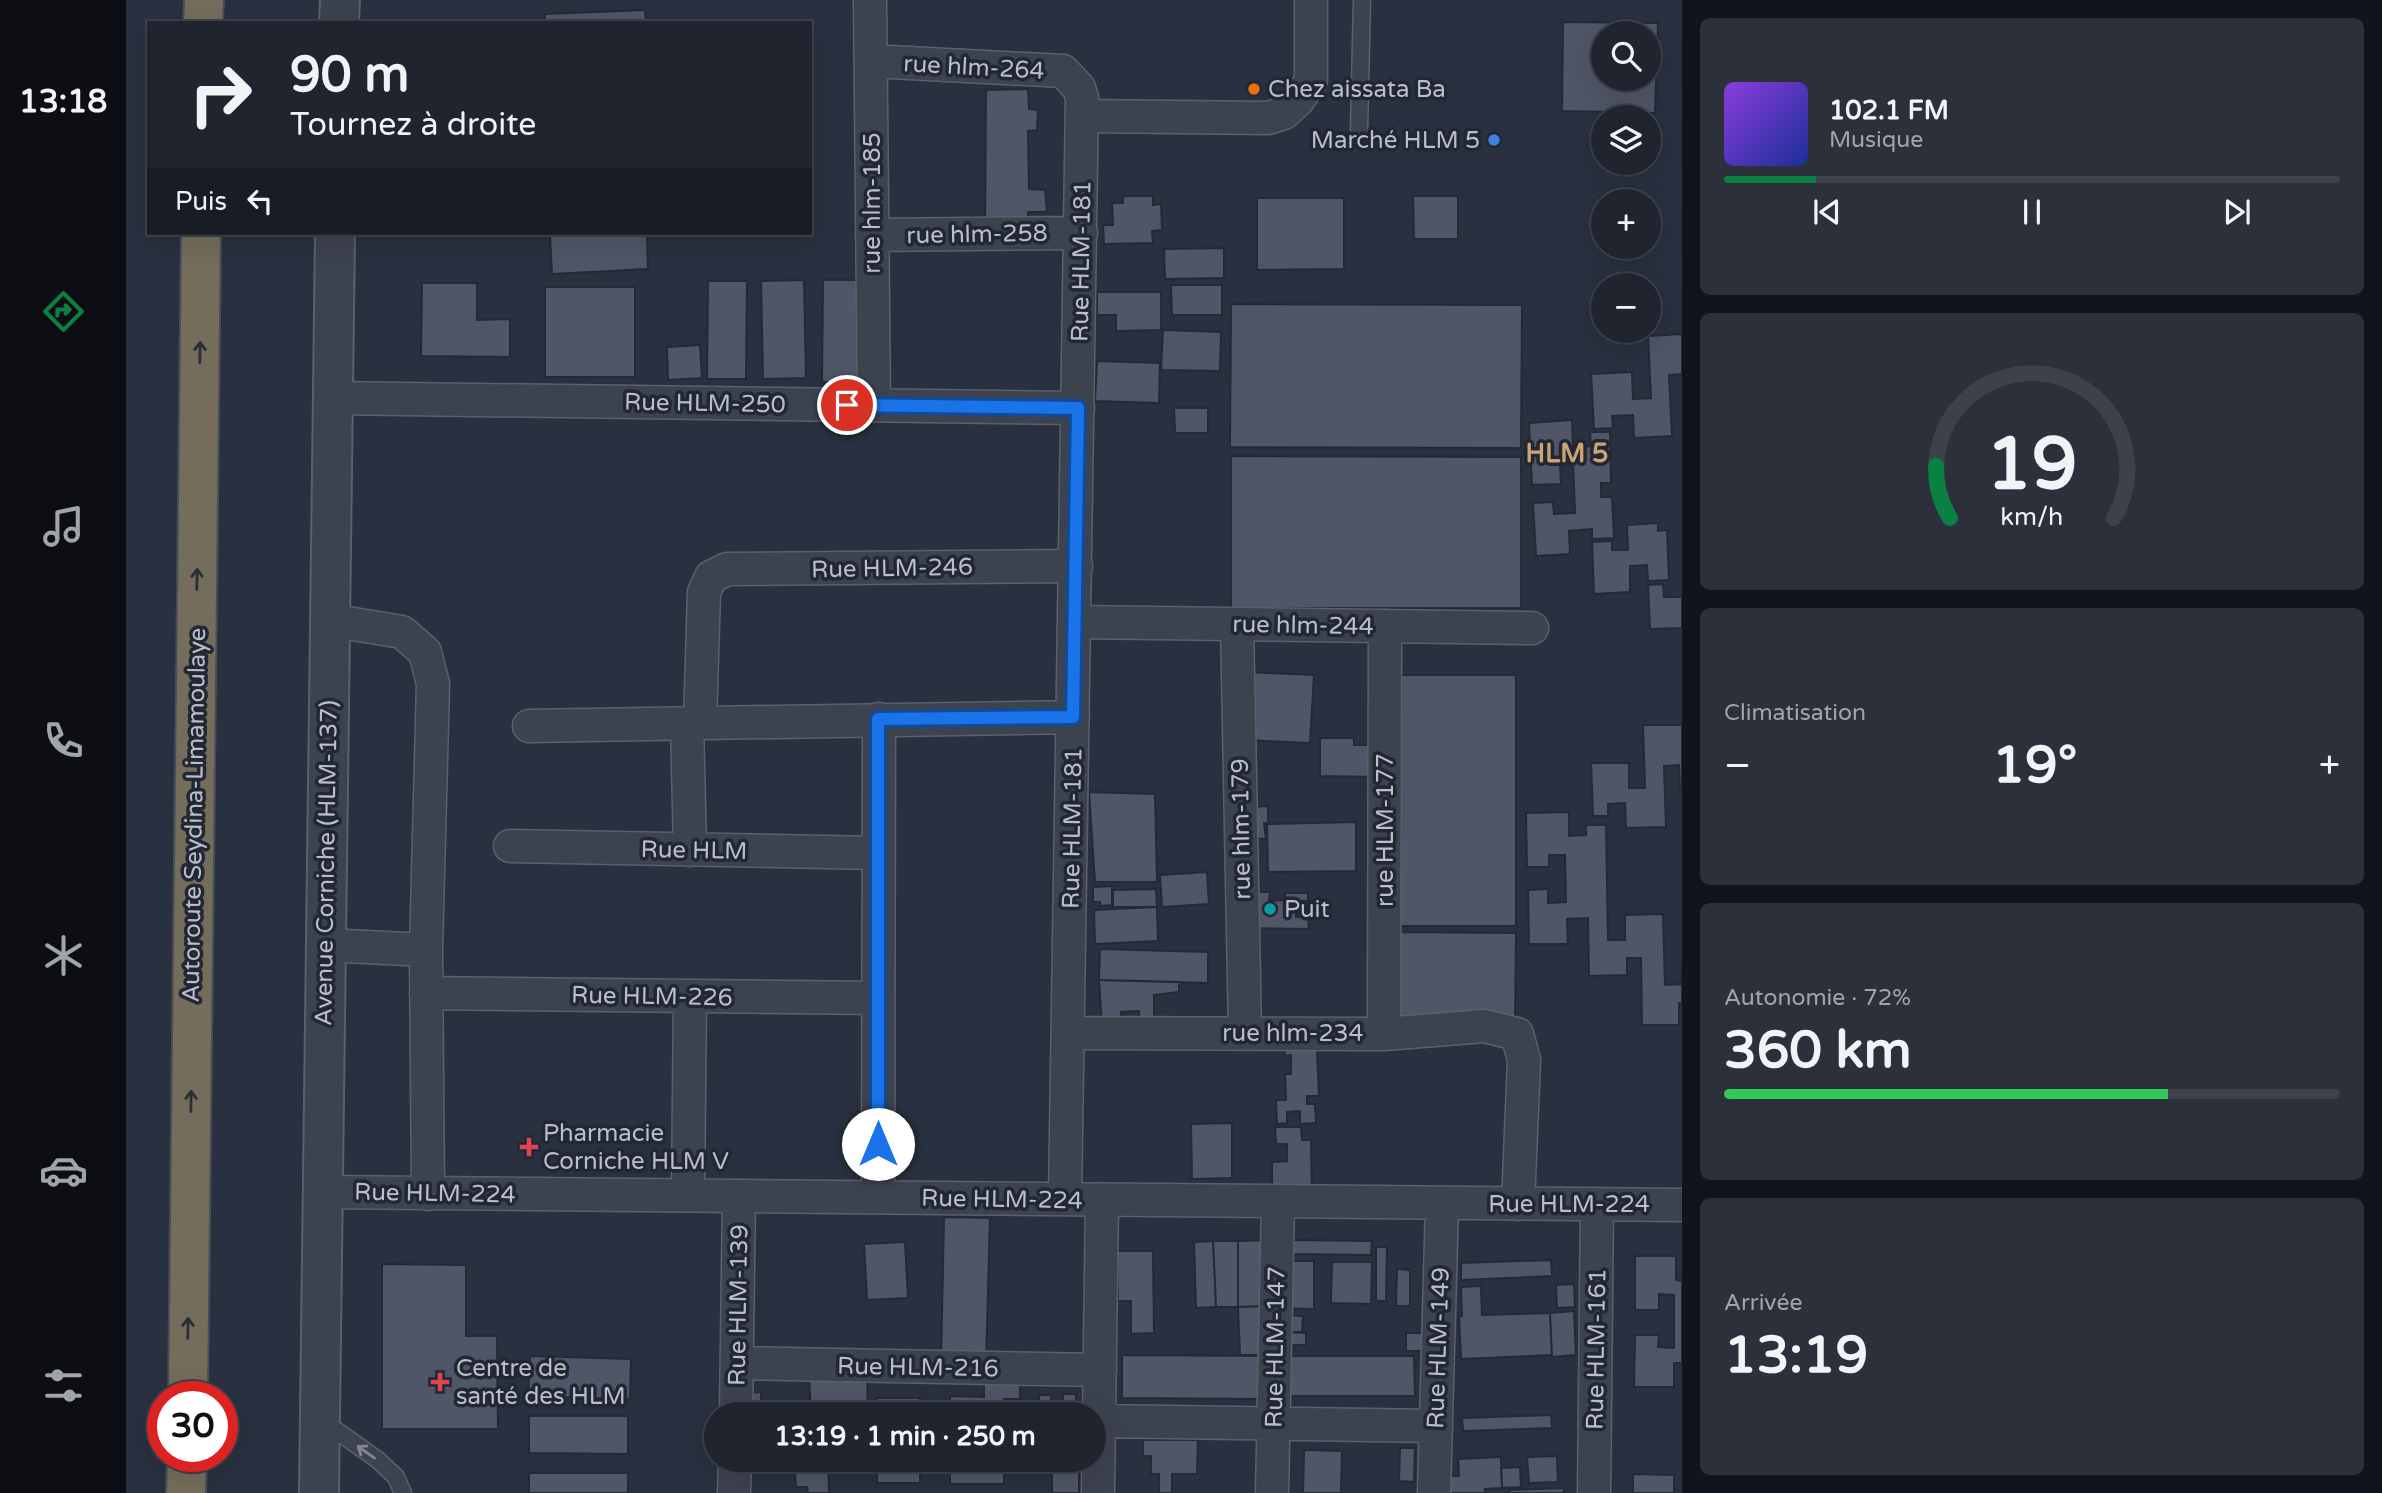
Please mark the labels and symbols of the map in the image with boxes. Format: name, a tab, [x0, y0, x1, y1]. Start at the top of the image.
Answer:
street label: rue hlm-264	[903, 49, 1045, 86]
place label: Chez aissata Ba	[1268, 75, 1446, 104]
marker: Chez aissata Ba	[1246, 81, 1262, 97]
place label: Marché HLM 5	[1311, 126, 1480, 155]
street label: rue hlm-185	[858, 132, 887, 274]
marker: Marché HLM 5	[1486, 132, 1502, 148]
street label: Rue HLM-181	[1066, 180, 1097, 342]
street label: rue hlm-258	[906, 219, 1048, 250]
one-way arrow	[193, 341, 207, 364]
pin	[817, 375, 877, 435]
street label: Rue HLM-250	[624, 388, 786, 419]
district label: HLM 5	[1526, 438, 1608, 469]
street label: Rue HLM-246	[811, 553, 973, 584]
one-way arrow	[190, 568, 204, 591]
street label: rue hlm-244	[1232, 610, 1374, 641]
street label: Autoroute Seydina-Limamoulaye	[177, 627, 212, 1003]
street label: Avenue Corniche (HLM-137)	[309, 700, 344, 1026]
street label: Rue HLM-181	[1057, 747, 1088, 909]
street label: rue HLM-177	[1371, 753, 1400, 907]
street label: rue hlm-179	[1226, 758, 1257, 900]
street label: Rue HLM	[640, 835, 748, 866]
place label: Puit	[1284, 895, 1330, 924]
marker: Puit	[1262, 901, 1278, 917]
street label: Rue HLM-226	[571, 981, 733, 1012]
street label: rue hlm-234	[1222, 1019, 1364, 1048]
one-way arrow	[184, 1090, 198, 1113]
position arrow	[841, 1107, 915, 1181]
place label: Pharmacie Corniche HLM V	[543, 1119, 729, 1176]
marker: Pharmacie Corniche HLM V	[521, 1139, 537, 1155]
street label: Rue HLM-224	[354, 1178, 516, 1209]
street label: Rue HLM-224	[921, 1184, 1083, 1215]
street label: Rue HLM-224	[1488, 1190, 1650, 1219]
street label: Rue HLM-139	[723, 1224, 754, 1386]
street label: Rue HLM-147	[1260, 1266, 1291, 1428]
street label: Rue HLM-149	[1421, 1267, 1456, 1429]
street label: Rue HLM-161	[1581, 1268, 1612, 1430]
one-way arrow	[182, 1317, 195, 1340]
street label: Rue HLM-216	[837, 1352, 999, 1383]
place label: Centre de santé des HLM	[456, 1354, 626, 1411]
marker: Centre de santé des HLM	[430, 1372, 450, 1392]
speed limit sign: 30	[147, 1381, 238, 1472]
one-way arrow	[357, 1445, 376, 1459]

